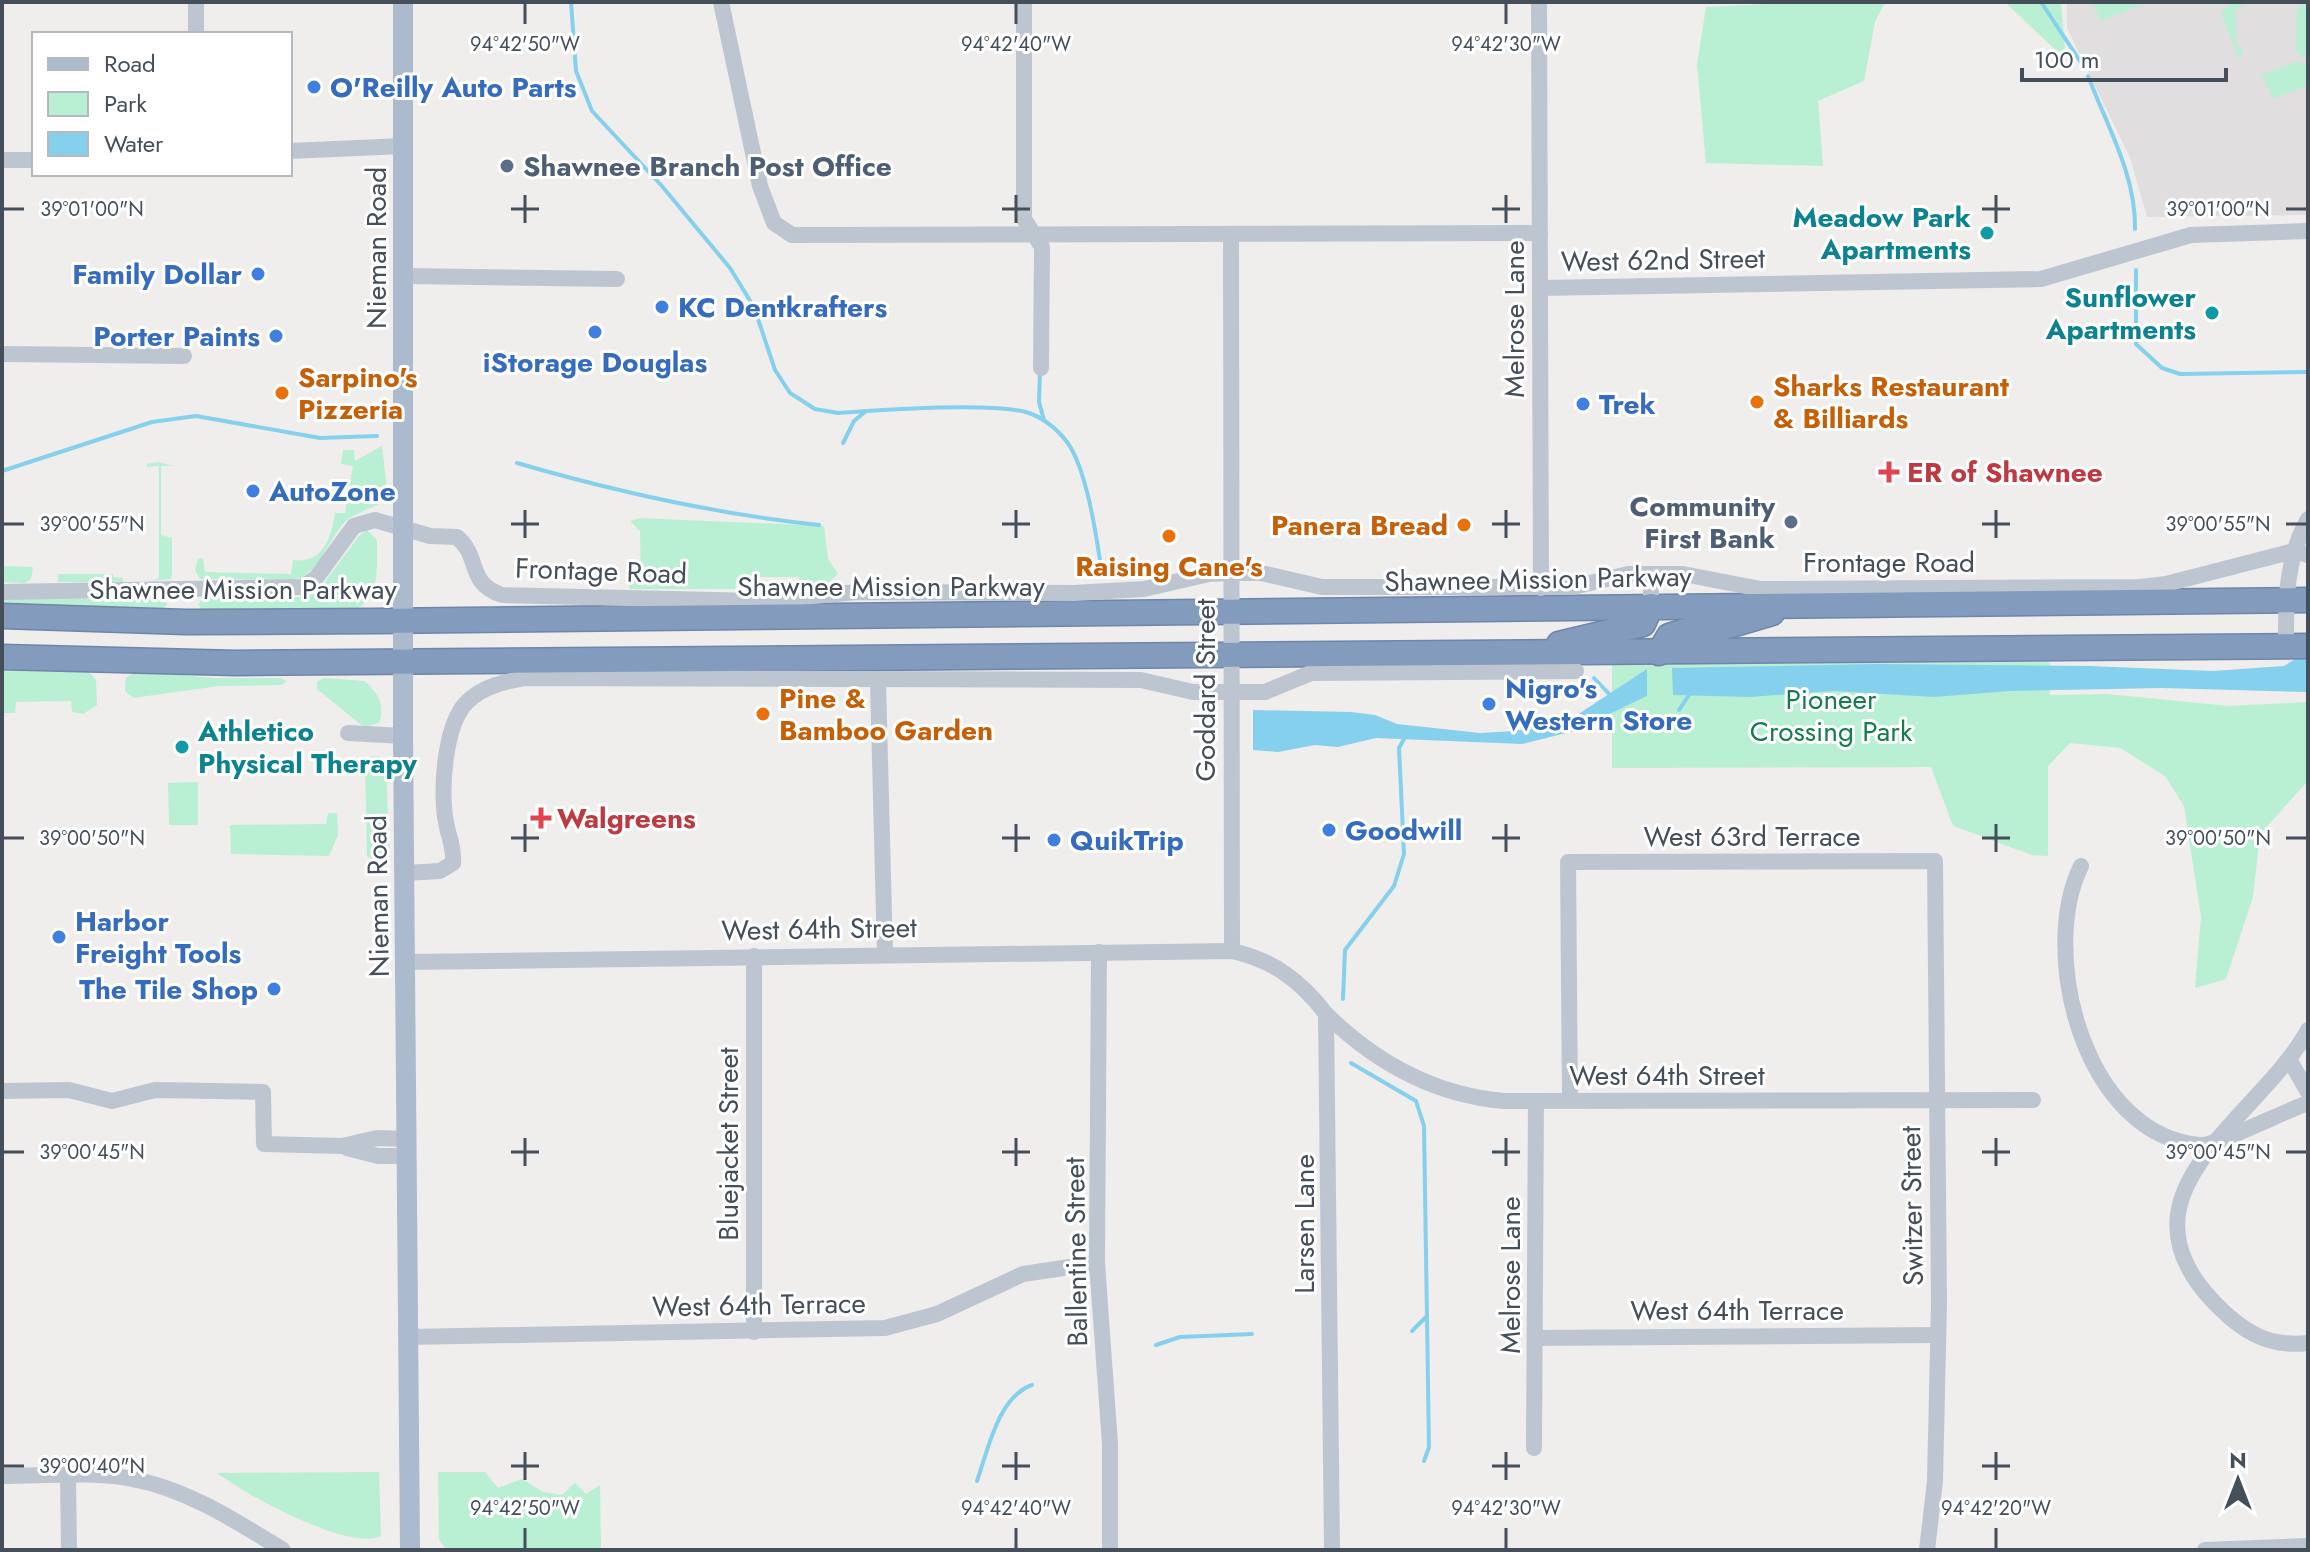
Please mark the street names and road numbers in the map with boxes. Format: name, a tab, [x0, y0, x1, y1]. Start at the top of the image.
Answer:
street label: Nieman Road	[356, 167, 397, 329]
street label: West 62nd Street	[1561, 238, 1766, 282]
street label: Melrose Lane	[1494, 240, 1535, 398]
street label: Frontage Road	[1803, 542, 1975, 583]
street label: Frontage Road	[514, 548, 688, 594]
street label: Shawnee Mission Parkway	[1384, 556, 1693, 602]
street label: Shawnee Mission Parkway	[737, 566, 1045, 607]
street label: Shawnee Mission Parkway	[89, 569, 397, 610]
street label: Goddard Street	[1185, 598, 1226, 782]
street label: Nieman Road	[356, 815, 400, 977]
street label: West 63rd Terrace	[1644, 816, 1860, 857]
street label: West 64th Street	[721, 907, 917, 951]
street label: Bluejacket Street	[708, 1047, 749, 1241]
street label: West 64th Street	[1569, 1055, 1765, 1096]
street label: Switzer Street	[1890, 1125, 1934, 1286]
street label: Larsen Lane	[1284, 1154, 1325, 1294]
street label: Ballentine Street	[1054, 1157, 1098, 1347]
street label: Melrose Lane	[1490, 1196, 1531, 1354]
street label: West 64th Terrace	[652, 1283, 866, 1327]
street label: West 64th Terrace	[1630, 1290, 1844, 1331]

